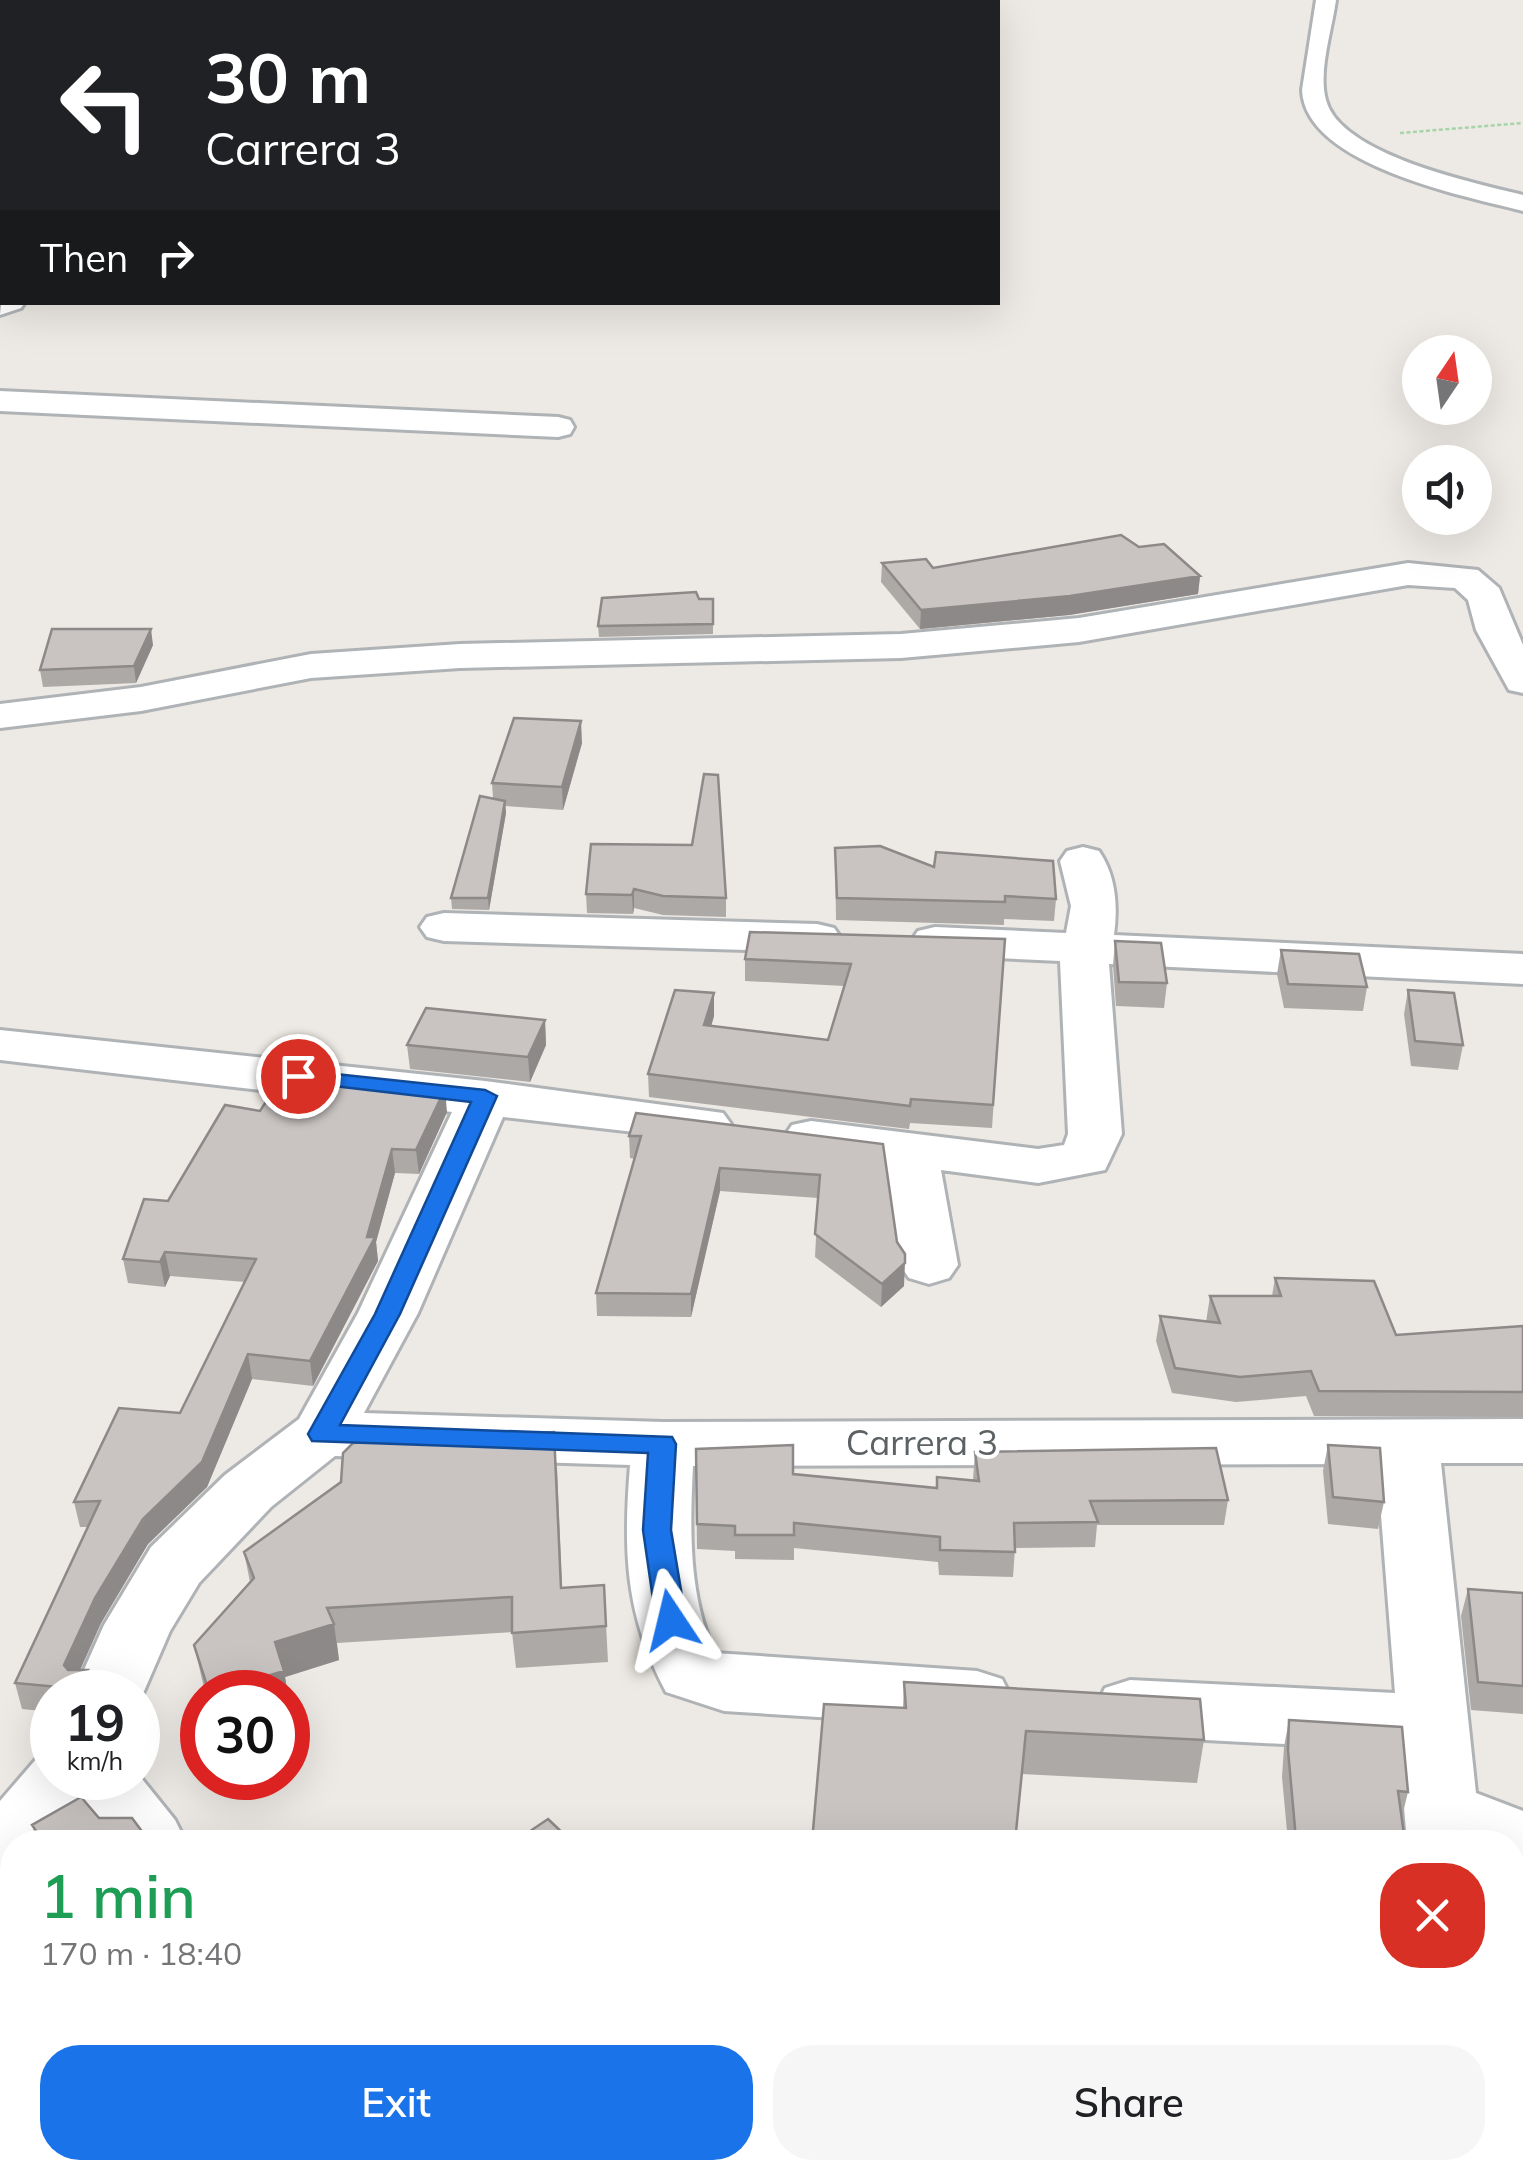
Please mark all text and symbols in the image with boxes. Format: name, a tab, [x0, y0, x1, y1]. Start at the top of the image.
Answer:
text: 30 m	[205, 33, 371, 121]
icon: left	[40, 40, 170, 170]
text: Carrera 3	[205, 120, 401, 176]
icon: right	[148, 230, 203, 285]
text: Then	[40, 234, 128, 282]
north arrow	[1402, 335, 1492, 425]
map controls	[1402, 335, 1492, 535]
button: sound	[1402, 445, 1492, 535]
pin	[256, 1034, 341, 1119]
icon: arrive	[271, 1049, 326, 1104]
street label: Carrera 3	[846, 1420, 998, 1464]
position arrow	[619, 1568, 723, 1672]
speed limit sign: 30	[180, 1670, 310, 1800]
text: 19	[65, 1691, 125, 1754]
text: km/h	[67, 1745, 123, 1776]
text: 1 min	[40, 1858, 196, 1933]
button: close	[1380, 1863, 1485, 1968]
text: 170 m · 18:40	[40, 1933, 242, 1973]
button: Exit	[40, 2045, 753, 2160]
button: Share	[773, 2045, 1485, 2160]

